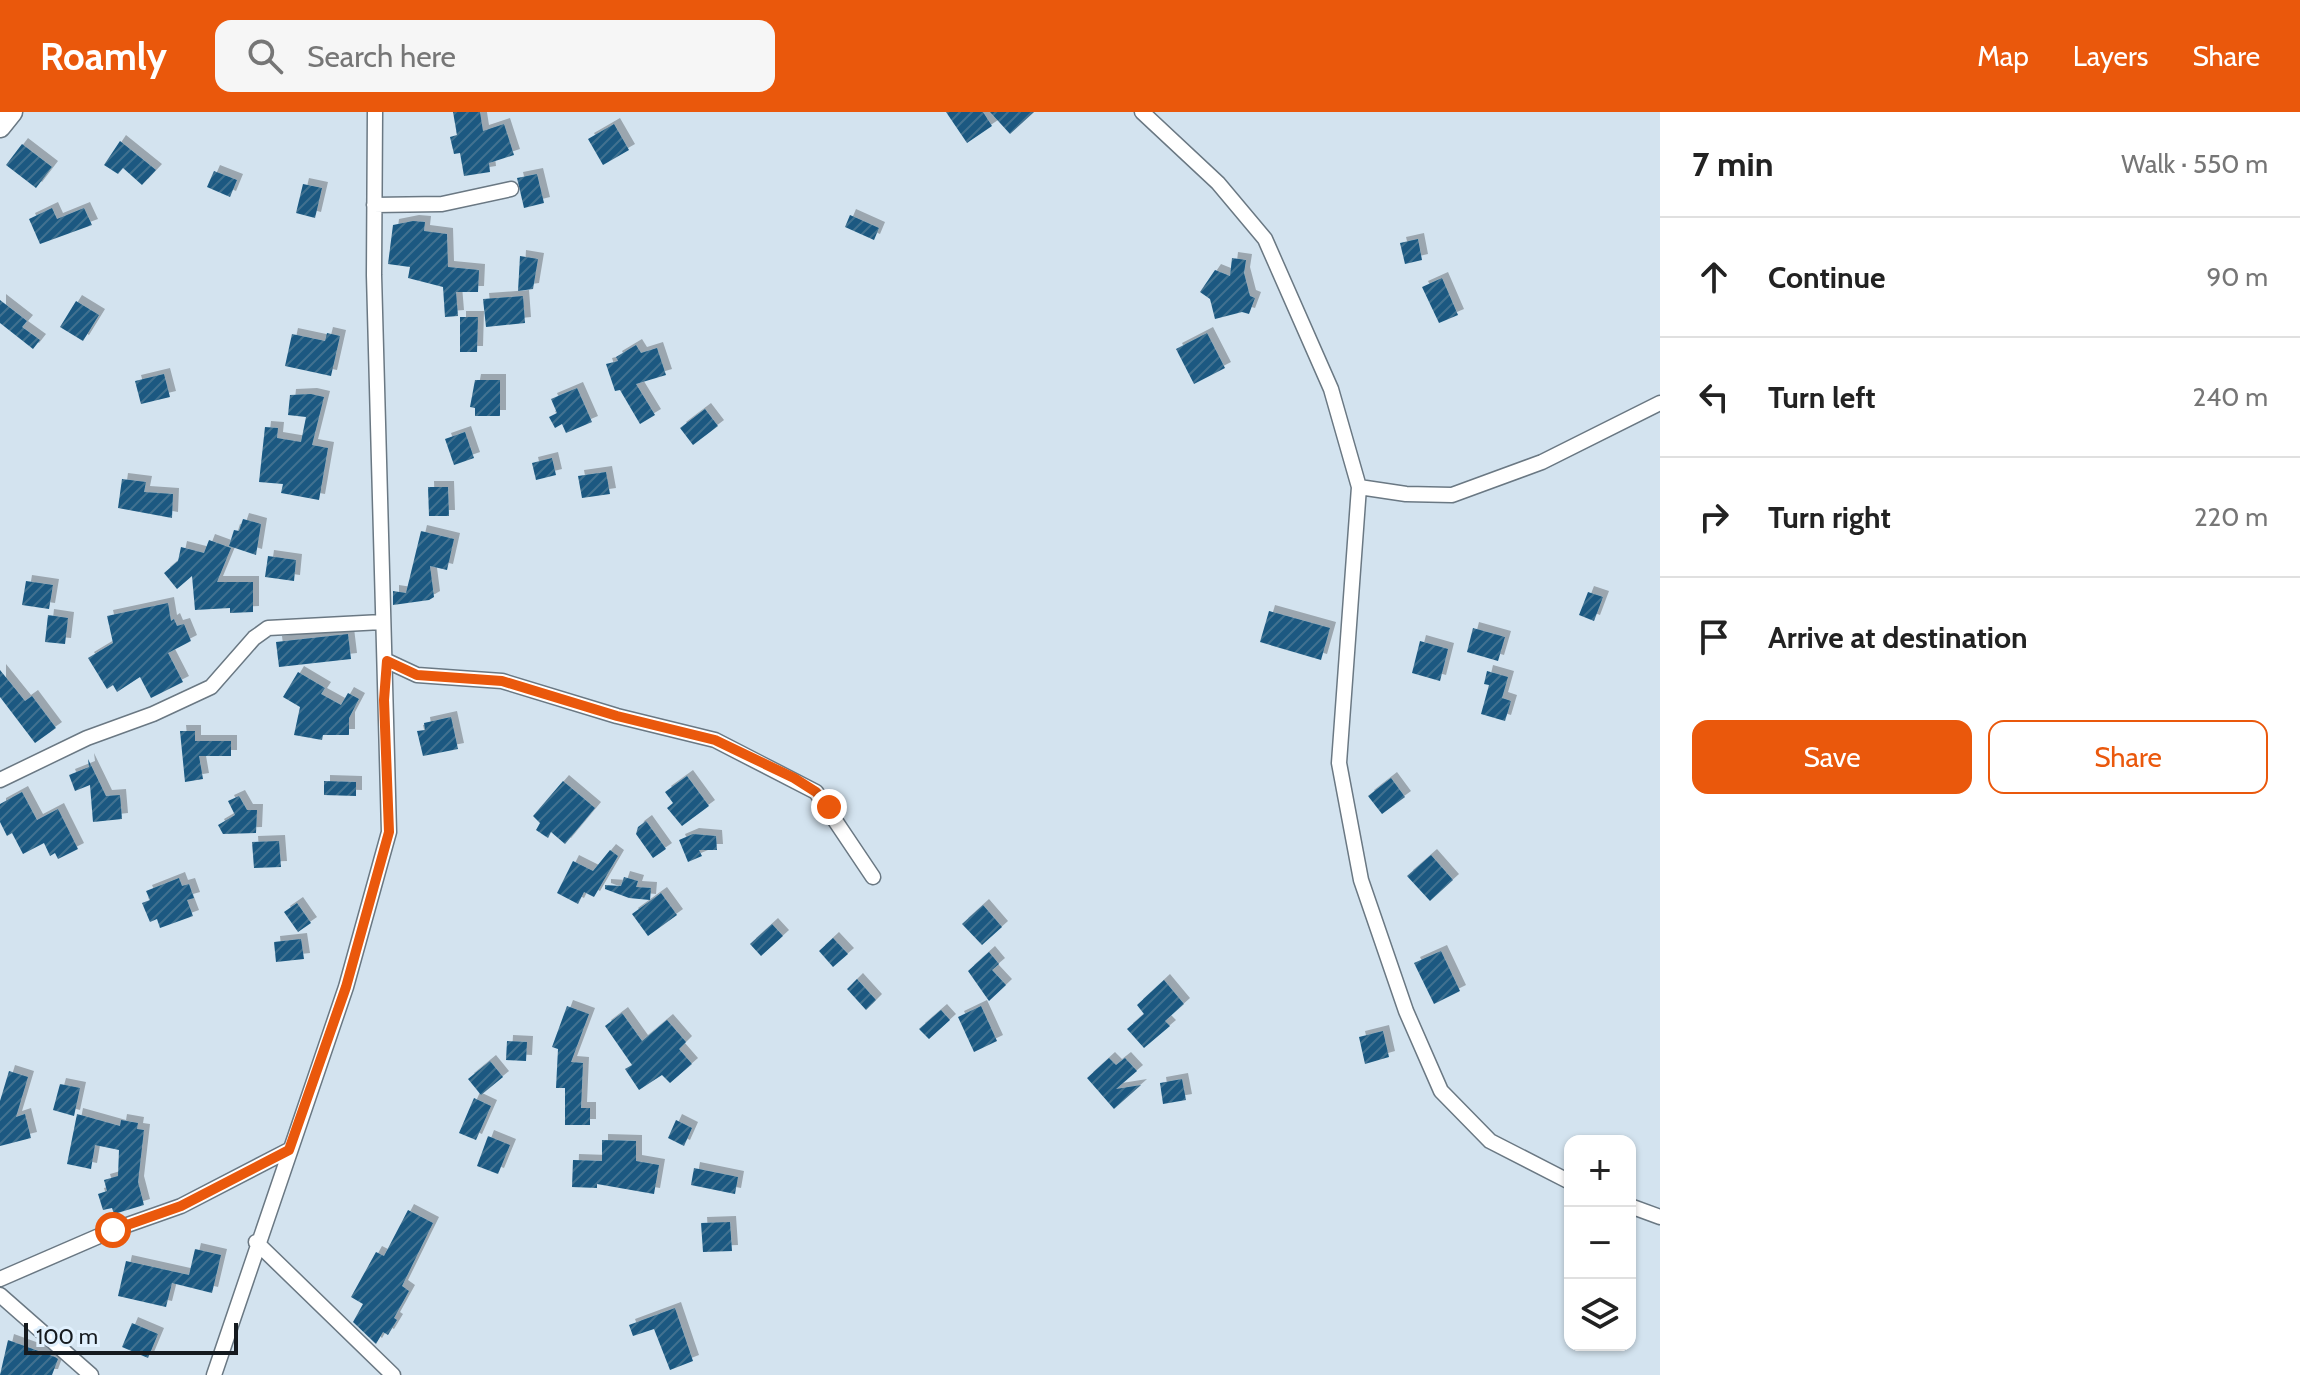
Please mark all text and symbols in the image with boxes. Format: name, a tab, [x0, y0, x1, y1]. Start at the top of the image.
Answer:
search box	[215, 20, 775, 92]
text: Roamly	[40, 33, 167, 80]
icon: search	[243, 34, 287, 78]
text: Search here	[307, 38, 456, 75]
text: Map	[1977, 39, 2029, 73]
text: Layers	[2073, 39, 2148, 73]
text: Share	[2192, 39, 2260, 73]
text: 7 min	[1692, 143, 1773, 185]
text: Walk · 550 m	[2121, 148, 2268, 180]
icon: ahead	[1692, 255, 1736, 299]
text: Continue	[1768, 259, 1885, 296]
text: 90 m	[2206, 261, 2268, 293]
icon: left	[1692, 375, 1736, 419]
text: Turn left	[1768, 379, 1876, 416]
text: 240 m	[2193, 381, 2268, 413]
icon: right	[1692, 495, 1736, 539]
text: Turn right	[1768, 499, 1891, 536]
text: 220 m	[2194, 501, 2268, 533]
icon: arrive	[1692, 615, 1736, 659]
text: Arrive at destination	[1768, 619, 2028, 656]
button: Save	[1692, 720, 1972, 794]
button: Share	[1988, 720, 2268, 794]
route end	[811, 789, 847, 825]
map controls	[1564, 1135, 1636, 1351]
button: +	[1564, 1135, 1636, 1207]
button: −	[1564, 1207, 1636, 1279]
route start	[95, 1212, 131, 1248]
button: layers	[1564, 1279, 1636, 1351]
scale bar	[24, 1319, 238, 1355]
text: 100 m	[36, 1323, 98, 1350]

